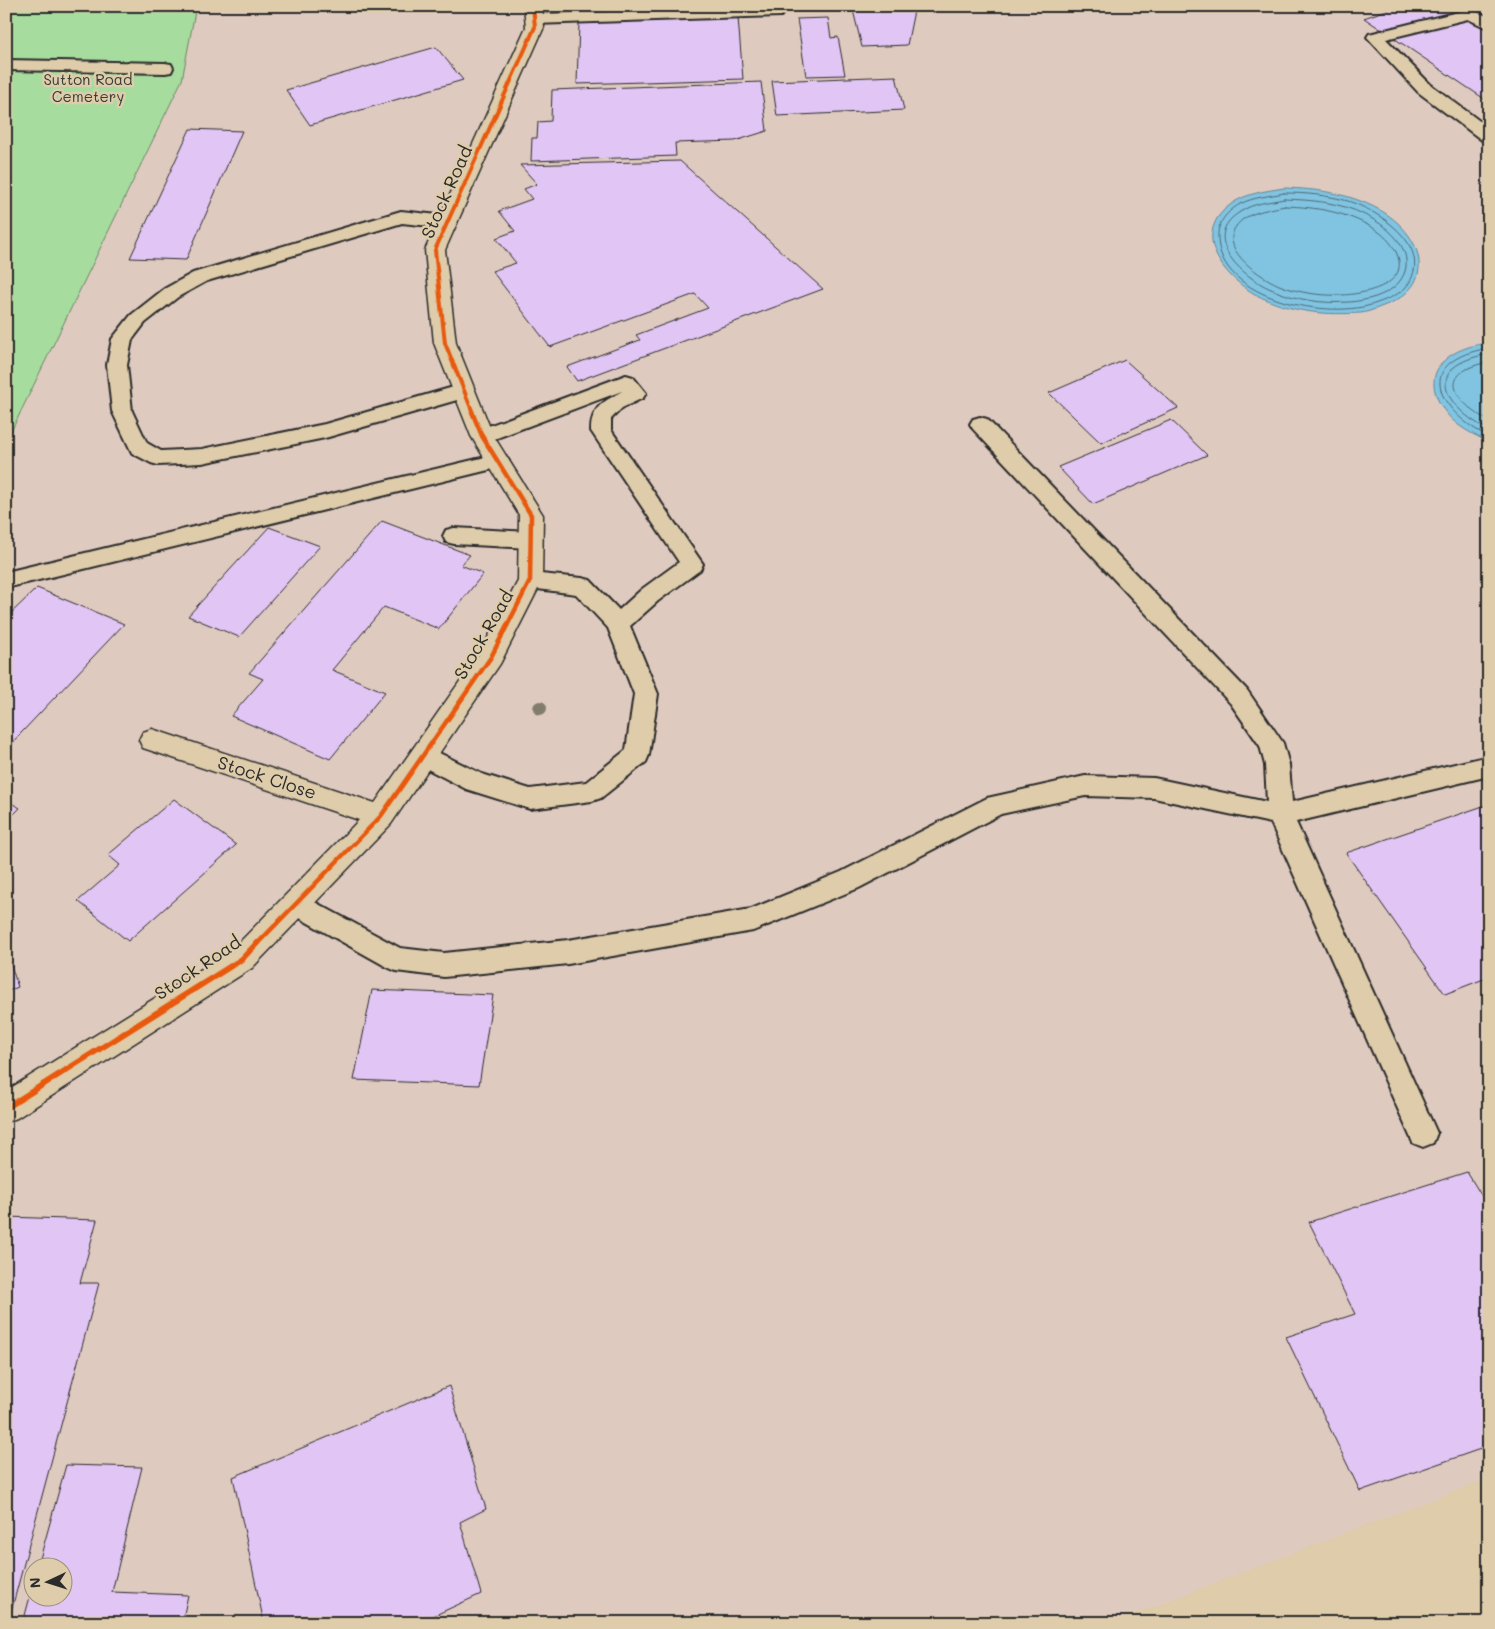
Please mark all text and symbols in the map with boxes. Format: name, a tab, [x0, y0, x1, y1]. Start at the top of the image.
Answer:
park label: Sutton Road Cemetery	[43, 69, 133, 106]
street label: Stock Road	[415, 141, 477, 242]
street label: Stock Road	[448, 585, 518, 684]
street label: Stock Close	[215, 750, 320, 804]
street label: Stock Road	[149, 929, 245, 1005]
north arrow	[22, 1556, 72, 1606]
text: N	[25, 1577, 44, 1589]

